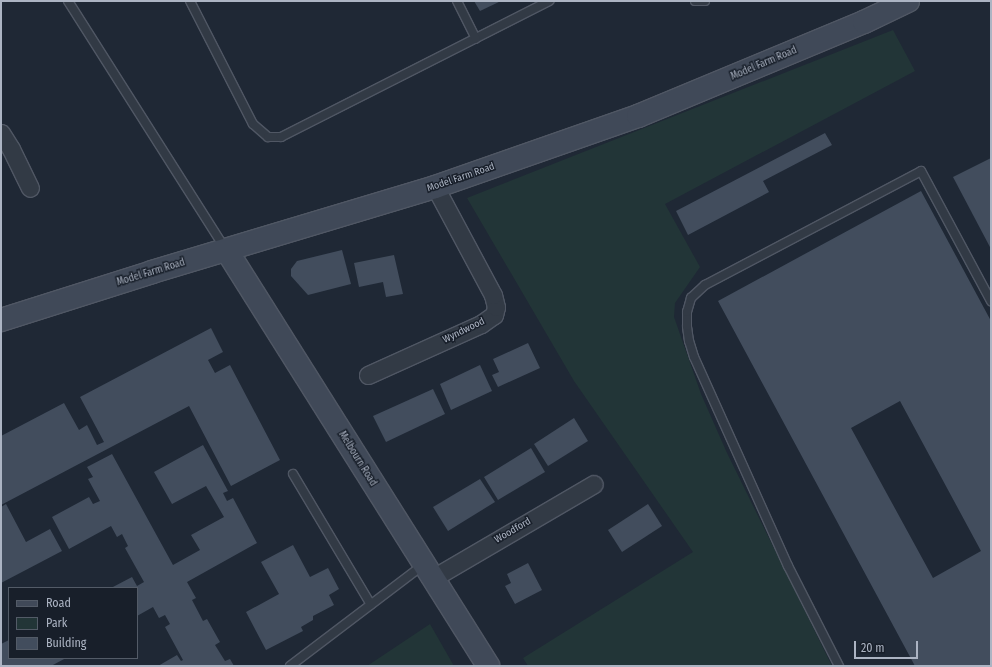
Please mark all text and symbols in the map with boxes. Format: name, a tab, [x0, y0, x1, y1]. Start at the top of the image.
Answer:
street label: Model Farm Road	[729, 45, 799, 83]
street label: Model Farm Road	[426, 161, 496, 195]
street label: Model Farm Road	[115, 257, 187, 289]
street label: Wyndwood	[441, 316, 487, 346]
street label: Melbourn Road	[335, 429, 379, 489]
street label: Woodford	[493, 516, 533, 546]
legend	[8, 587, 138, 659]
text: Road	[46, 596, 71, 610]
text: Park	[46, 616, 67, 630]
scale bar	[856, 633, 920, 659]
text: Building	[46, 636, 86, 650]
text: 20 m	[861, 641, 885, 655]

